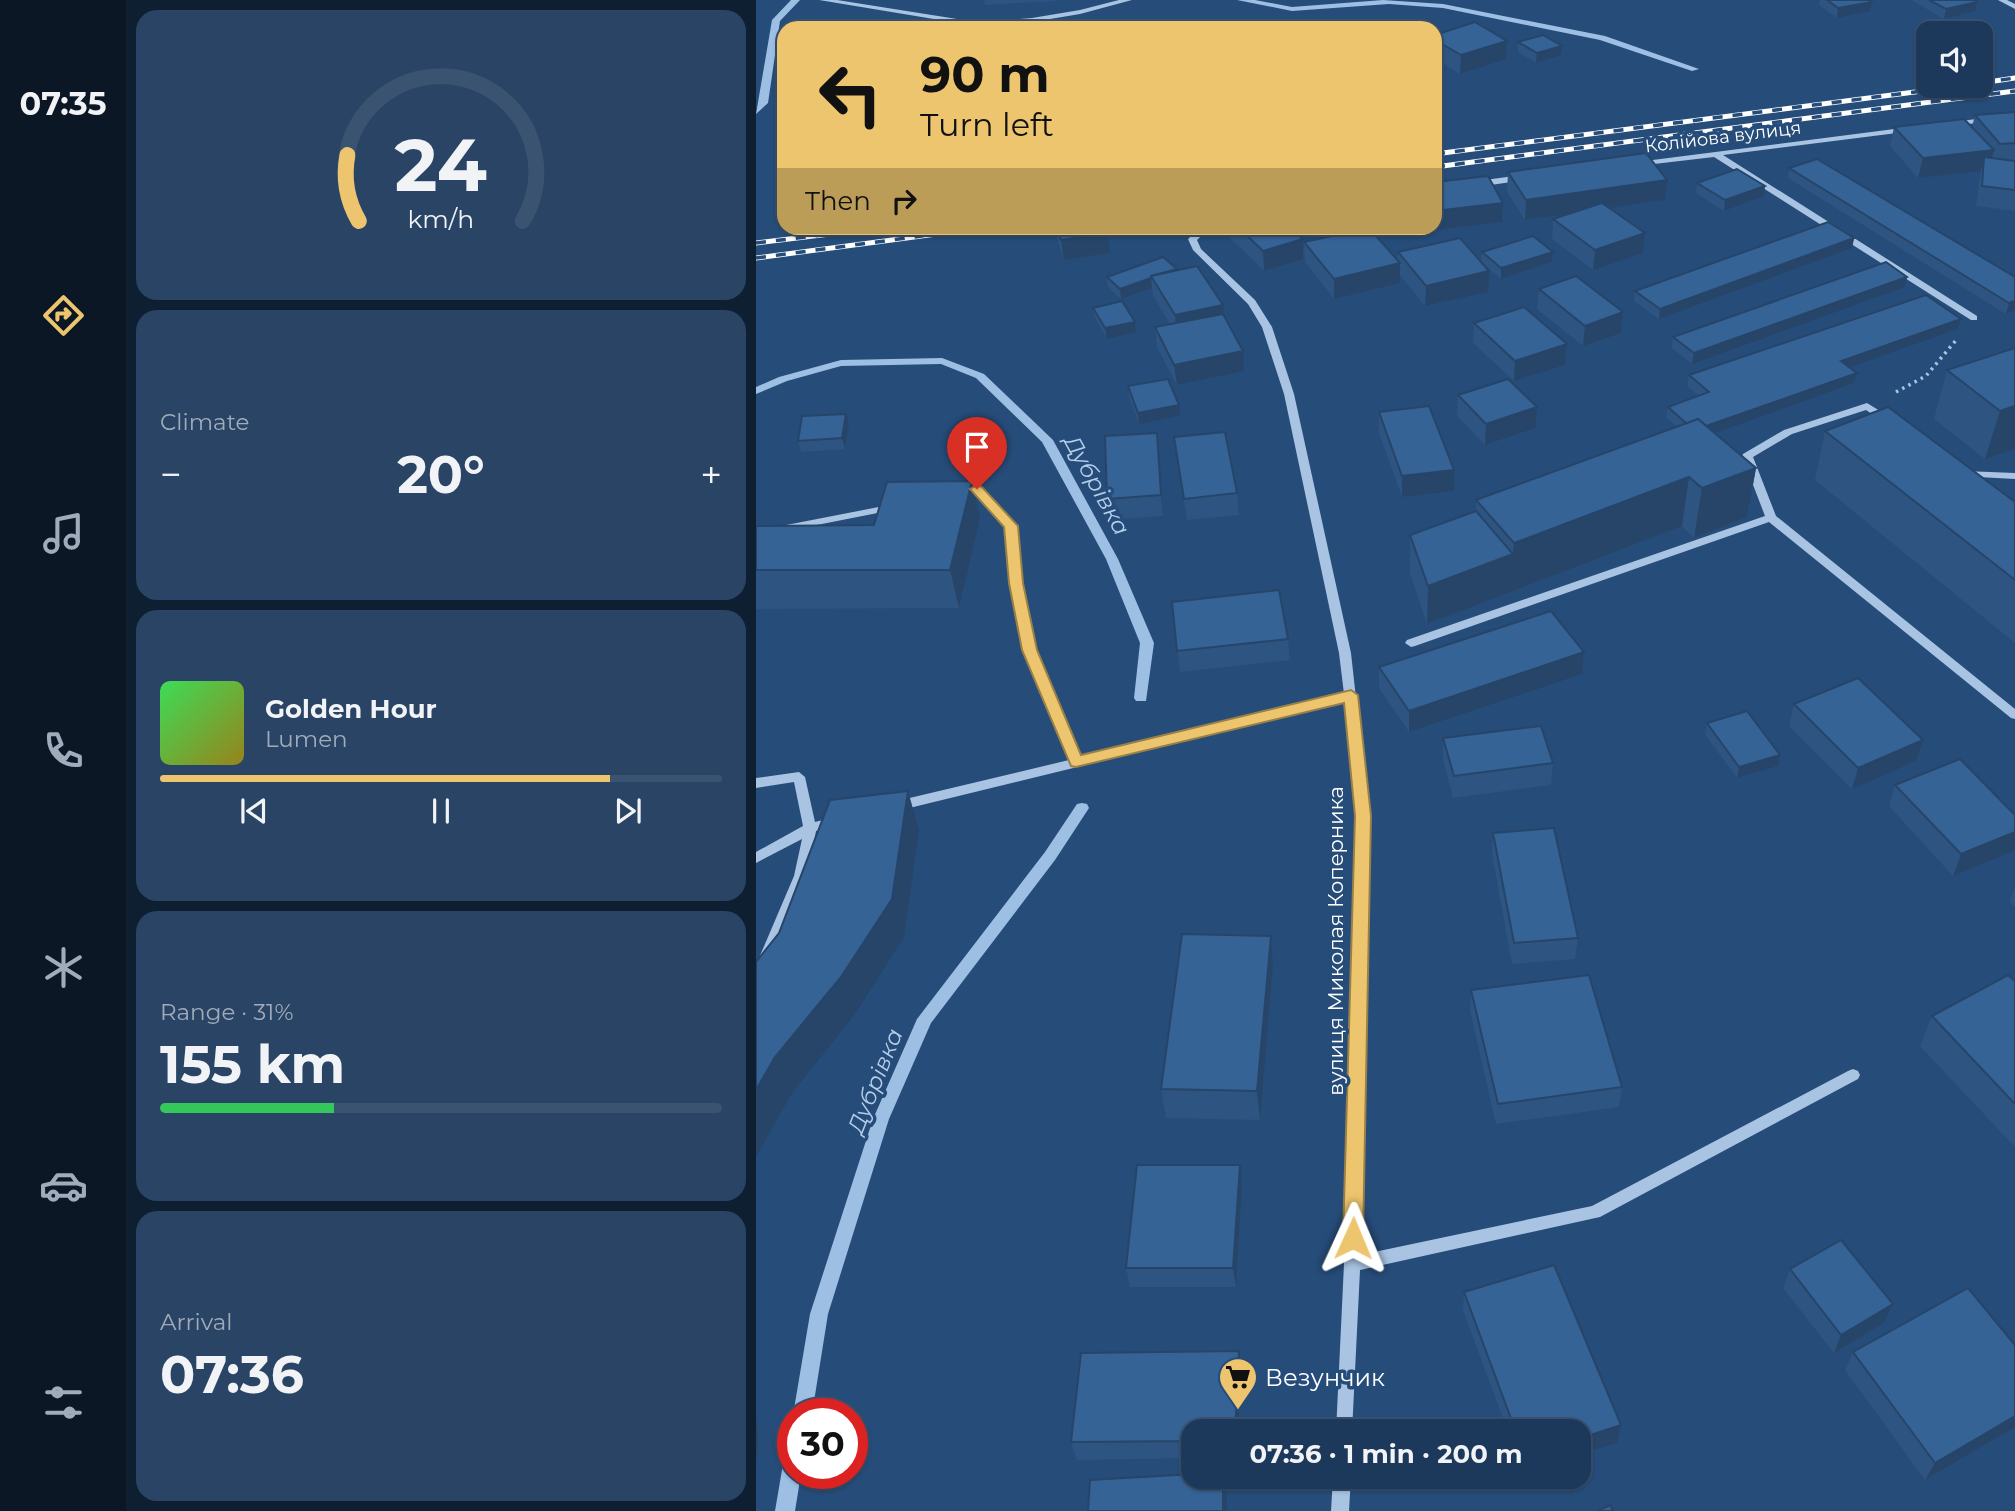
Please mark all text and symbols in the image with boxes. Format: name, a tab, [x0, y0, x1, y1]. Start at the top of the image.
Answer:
map controls	[1916, 21, 1993, 98]
button: sound	[1916, 21, 1993, 98]
text: 90 m	[920, 45, 1050, 104]
icon: left	[805, 49, 896, 140]
text: 07:35	[20, 84, 106, 123]
text: Turn left	[920, 105, 1054, 144]
street label: Колійова вулиця	[1644, 116, 1802, 158]
text: 24	[395, 121, 487, 209]
icon: right	[885, 182, 923, 220]
text: Then	[805, 185, 871, 217]
text: km/h	[408, 204, 474, 234]
icon: directions	[39, 291, 88, 340]
text: Climate	[160, 408, 249, 436]
pin	[947, 417, 1007, 489]
icon: arrive	[958, 428, 996, 466]
water label: Дубрівка	[1057, 428, 1136, 540]
text: 20°	[397, 443, 485, 506]
text: −	[160, 451, 182, 498]
text: +	[700, 451, 722, 498]
icon: music	[39, 509, 88, 558]
text: Golden Hour	[265, 693, 437, 725]
text: Lumen	[265, 725, 348, 753]
icon: phone	[39, 726, 88, 775]
street label: вулиця Миколая Коперника	[1323, 786, 1348, 1096]
icon: previous	[235, 792, 273, 830]
icon: pause	[422, 792, 460, 830]
icon: next	[609, 792, 647, 830]
icon: climate	[39, 943, 88, 992]
text: Range · 31%	[160, 998, 293, 1026]
water label: Дубрівка	[841, 1025, 909, 1139]
text: 155 km	[160, 1033, 345, 1096]
icon: car	[39, 1161, 88, 1210]
position arrow	[1316, 1201, 1390, 1275]
text: Arrival	[160, 1308, 233, 1336]
text: 07:36	[160, 1343, 304, 1406]
supermarket icon: Везунчик	[1217, 1356, 1259, 1411]
place label: Везунчик	[1265, 1363, 1385, 1392]
icon: filters	[39, 1378, 88, 1427]
speed limit sign: 30	[777, 1398, 868, 1489]
text: 07:36 · 1 min · 200 m	[1250, 1438, 1522, 1470]

